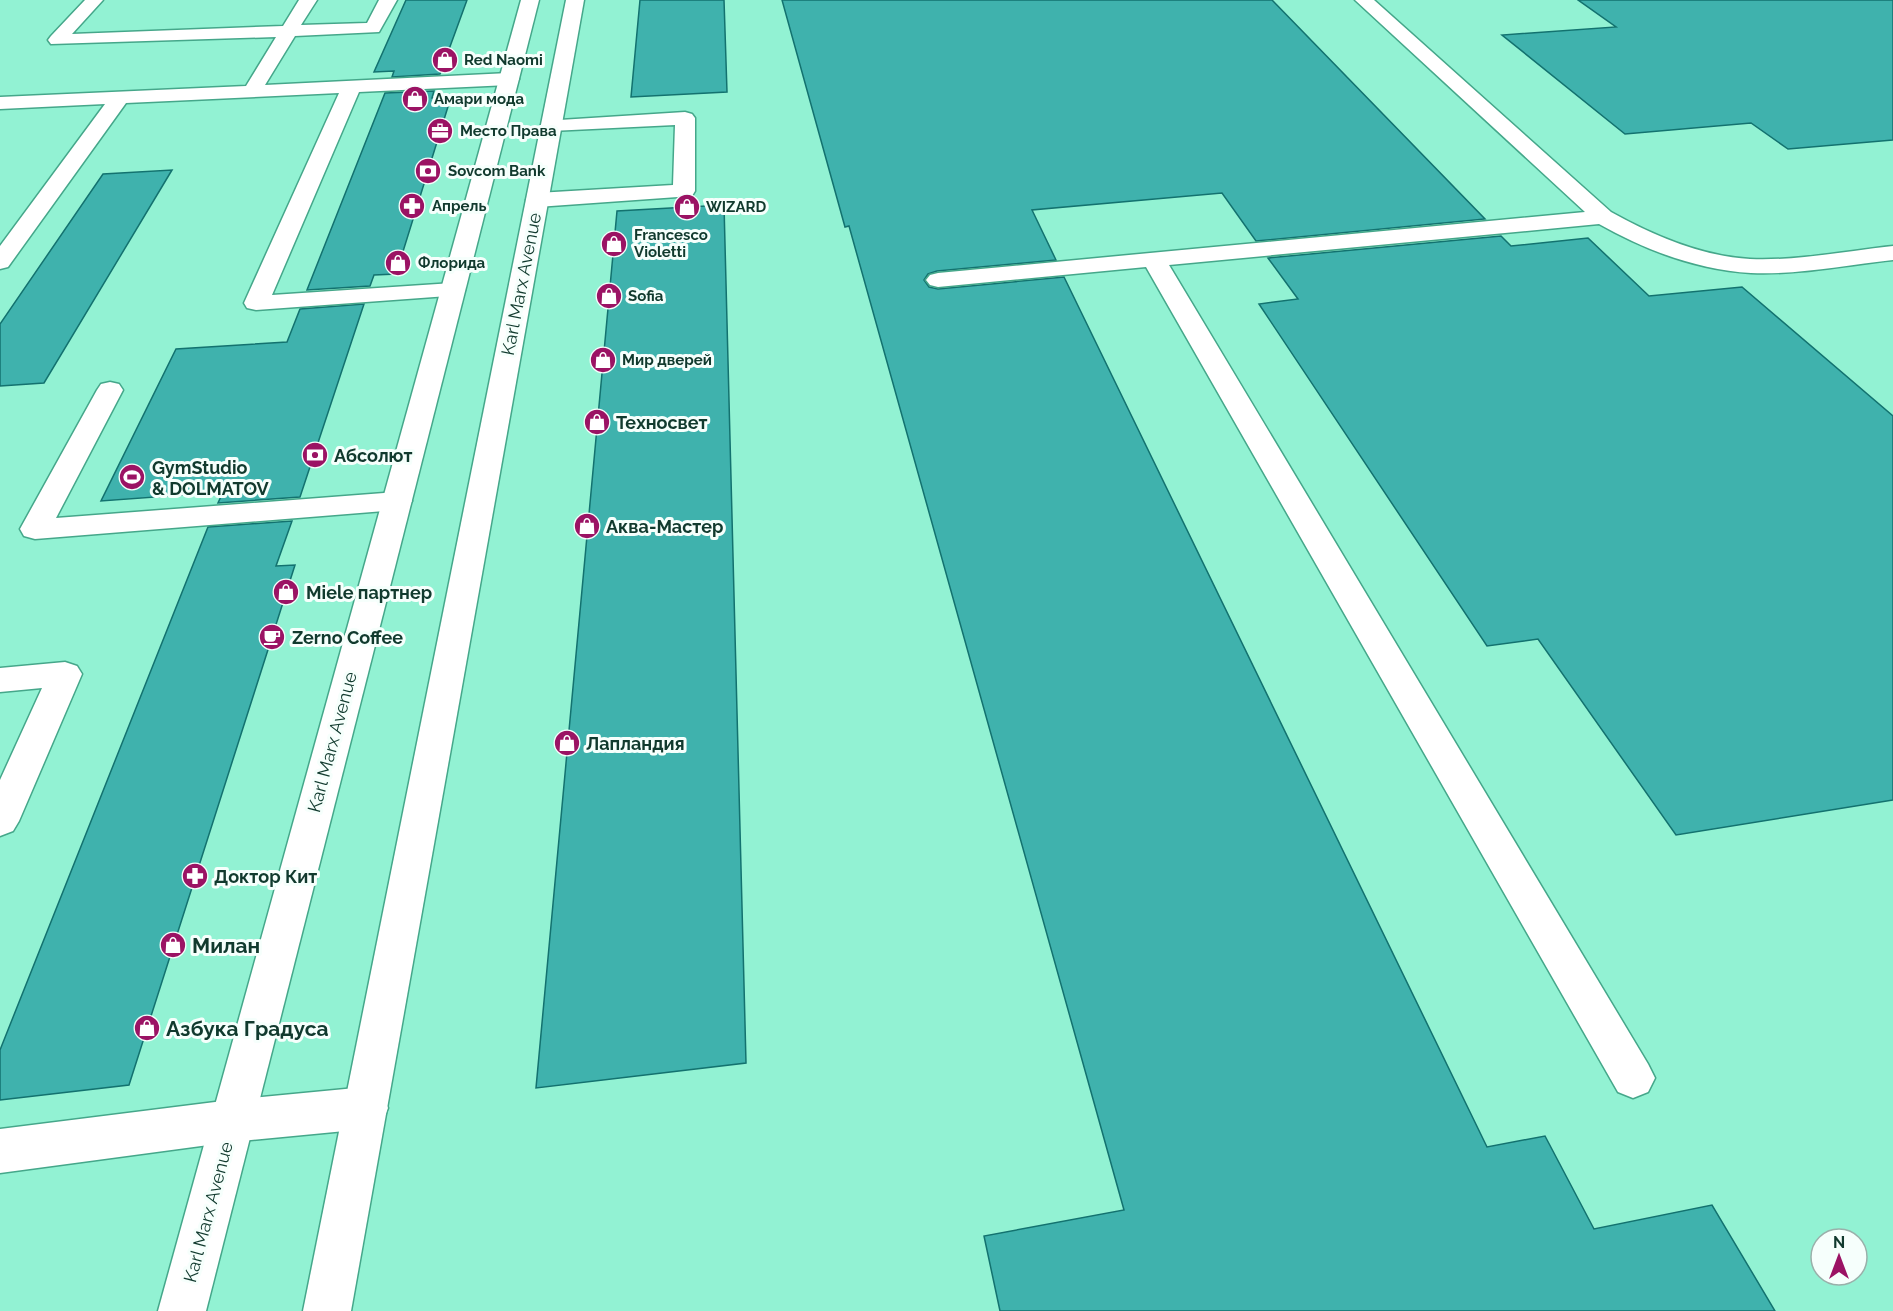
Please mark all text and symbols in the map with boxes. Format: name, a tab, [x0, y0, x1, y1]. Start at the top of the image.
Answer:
shop icon: Red Naomi	[430, 45, 460, 75]
place label: Red Naomi	[464, 51, 543, 69]
shop icon: Амари мода	[400, 84, 430, 114]
place label: Амари мода	[434, 90, 524, 108]
office icon: Место Права	[425, 116, 455, 146]
place label: Место Права	[460, 122, 557, 140]
bank icon: Sovcom Bank	[413, 156, 443, 186]
place label: Sovcom Bank	[448, 162, 546, 180]
pharmacy icon: Апрель	[397, 191, 427, 221]
shop icon: WIZARD	[672, 192, 702, 222]
place label: Апрель	[432, 197, 486, 215]
place label: WIZARD	[706, 198, 767, 216]
street label: Karl Marx Avenue	[497, 211, 545, 357]
place label: Francesco Violetti	[634, 226, 708, 261]
shop icon: Francesco Violetti	[599, 229, 629, 259]
shop icon: Флорида	[383, 248, 413, 278]
place label: Флорида	[418, 254, 486, 272]
shop icon: Sofia	[594, 281, 624, 311]
place label: Sofia	[628, 287, 664, 305]
shop icon: Мир дверей	[588, 345, 618, 375]
place label: Мир дверей	[622, 351, 712, 369]
shop icon: Техносвет	[582, 407, 612, 437]
place label: Техносвет	[616, 412, 708, 433]
bank icon: Абсолют	[300, 440, 330, 470]
place label: Абсолют	[334, 445, 412, 466]
place label: GymStudio & DOLMATOV	[152, 457, 270, 499]
sports icon: GymStudio & DOLMATOV	[117, 462, 147, 492]
shop icon: Аква-Мастер	[572, 511, 602, 541]
place label: Аква-Мастер	[606, 516, 723, 537]
shop icon: Miele партнер	[271, 577, 301, 607]
place label: Miele партнер	[306, 582, 432, 603]
cafe icon: Zerno Coffee	[257, 622, 287, 652]
place label: Zerno Coffee	[292, 627, 403, 648]
street label: Karl Marx Avenue	[303, 669, 361, 815]
shop icon: Лапландия	[552, 728, 582, 758]
place label: Лапландия	[586, 733, 685, 754]
pharmacy icon: Доктор Кит	[180, 861, 210, 891]
place label: Доктор Кит	[214, 866, 317, 887]
shop icon: Милан	[158, 930, 188, 960]
place label: Милан	[192, 933, 260, 958]
shop icon: Азбука Градуса	[132, 1013, 162, 1043]
place label: Азбука Градуса	[166, 1016, 329, 1041]
street label: Karl Marx Avenue	[179, 1139, 237, 1285]
north arrow	[1809, 1227, 1869, 1287]
text: N	[1833, 1233, 1845, 1252]

